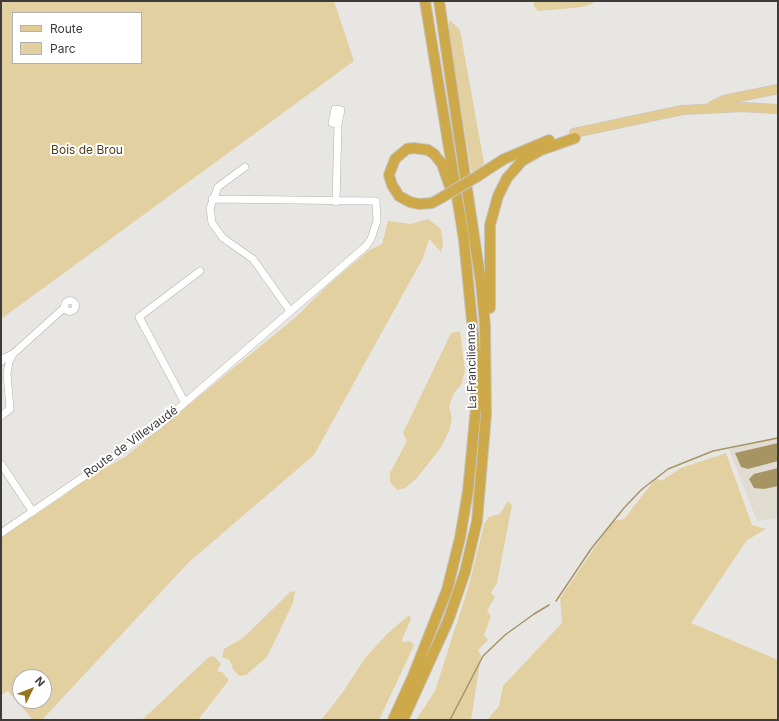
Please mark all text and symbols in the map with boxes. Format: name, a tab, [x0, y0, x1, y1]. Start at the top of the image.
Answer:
legend	[12, 12, 142, 64]
text: Route	[50, 21, 83, 36]
text: Parc	[50, 41, 76, 56]
park label: Bois de Brou	[51, 143, 123, 157]
street label: La Francilienne	[464, 323, 480, 409]
street label: Route de Villevaudé	[81, 403, 181, 481]
north arrow	[12, 669, 52, 709]
text: N	[32, 674, 48, 689]

